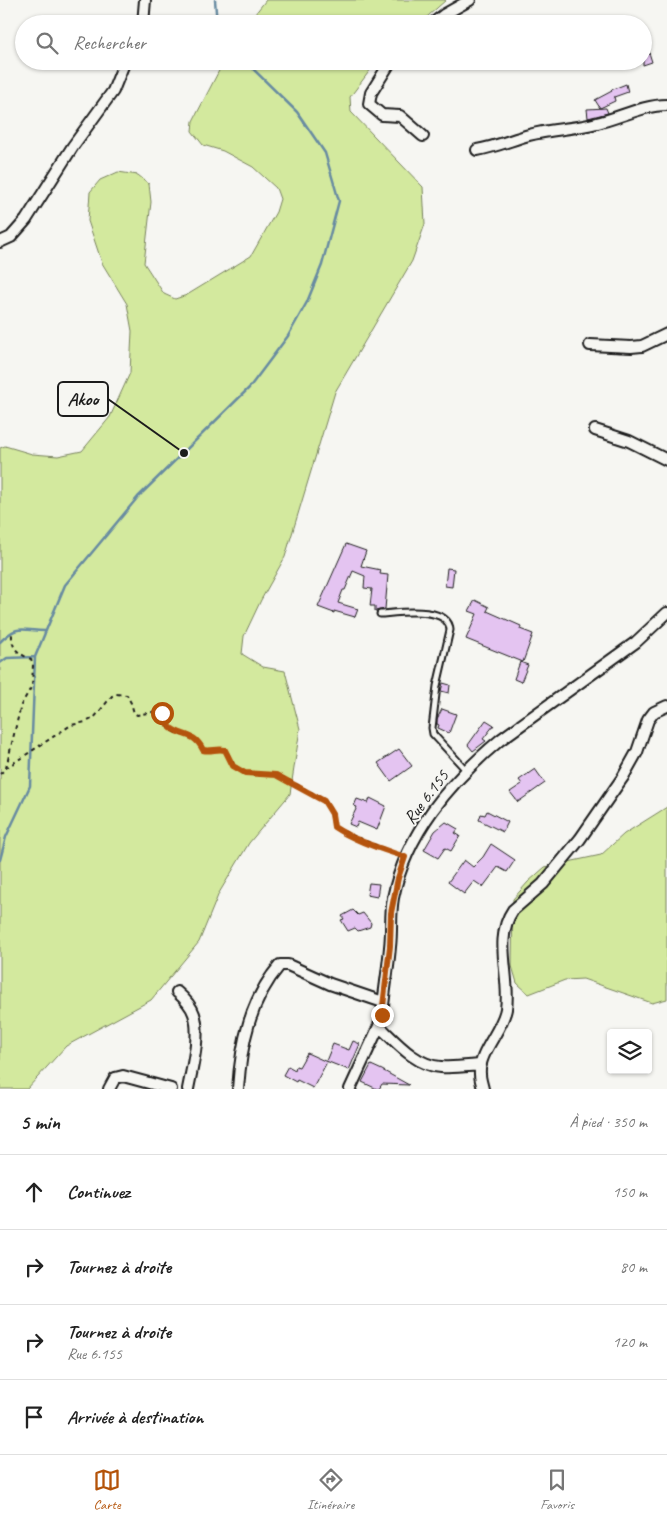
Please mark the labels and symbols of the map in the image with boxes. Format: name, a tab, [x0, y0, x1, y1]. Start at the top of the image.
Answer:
callout: Akoo	[58, 382, 108, 416]
text: Akoo	[68, 387, 101, 411]
route start	[151, 702, 174, 725]
street label: Rue 6.155	[399, 765, 454, 828]
route end	[371, 1004, 394, 1027]

